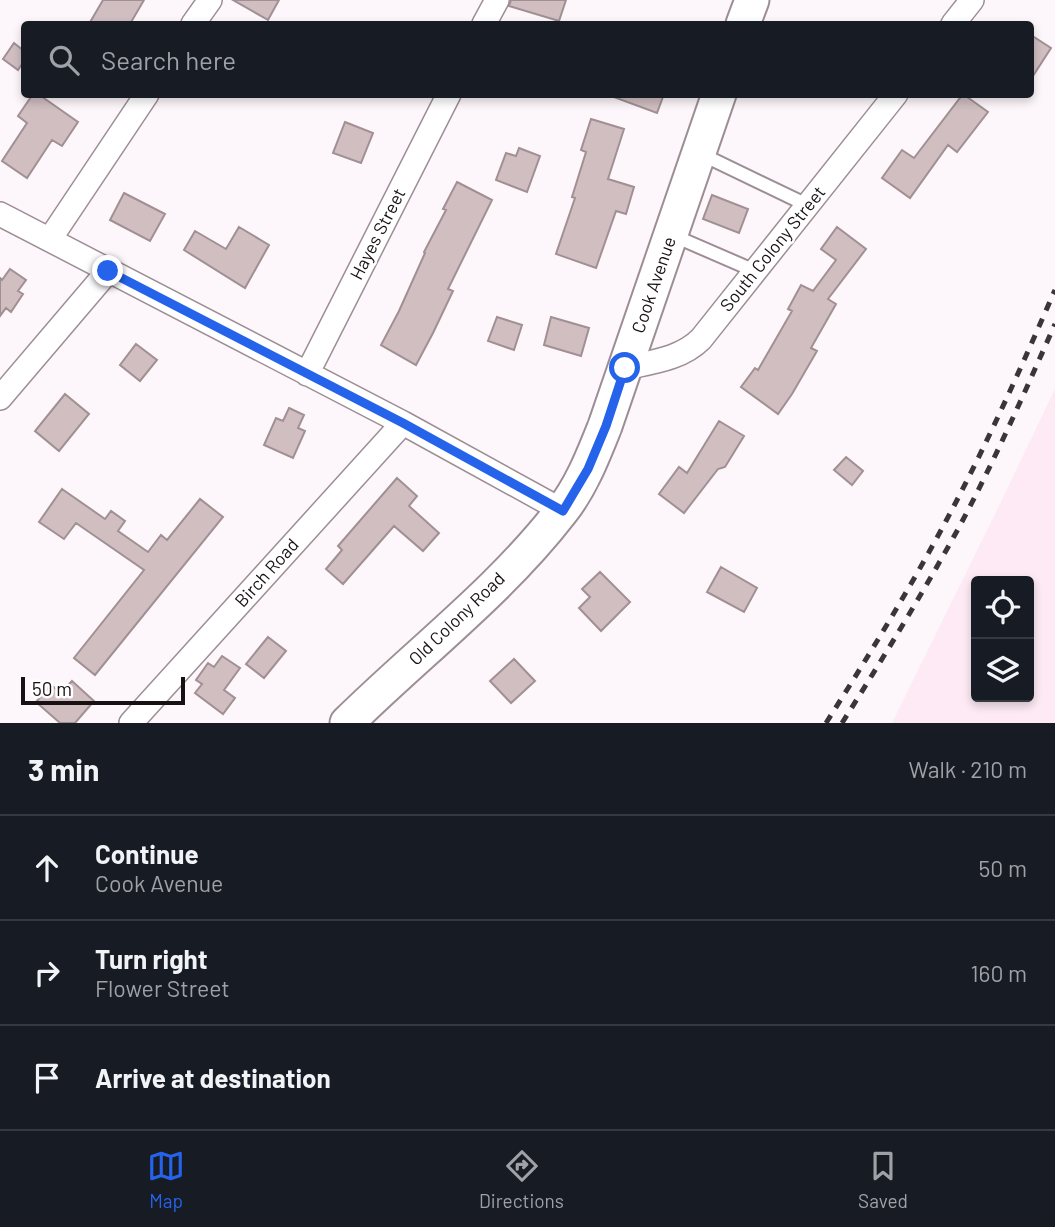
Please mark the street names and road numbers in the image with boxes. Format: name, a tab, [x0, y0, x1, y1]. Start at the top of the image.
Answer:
street label: South Colony Street	[715, 181, 830, 316]
street label: Hayes Street	[345, 184, 410, 283]
street label: Cook Avenue	[626, 234, 680, 336]
street label: Birch Road	[230, 533, 303, 611]
street label: Old Colony Road	[404, 567, 509, 669]

